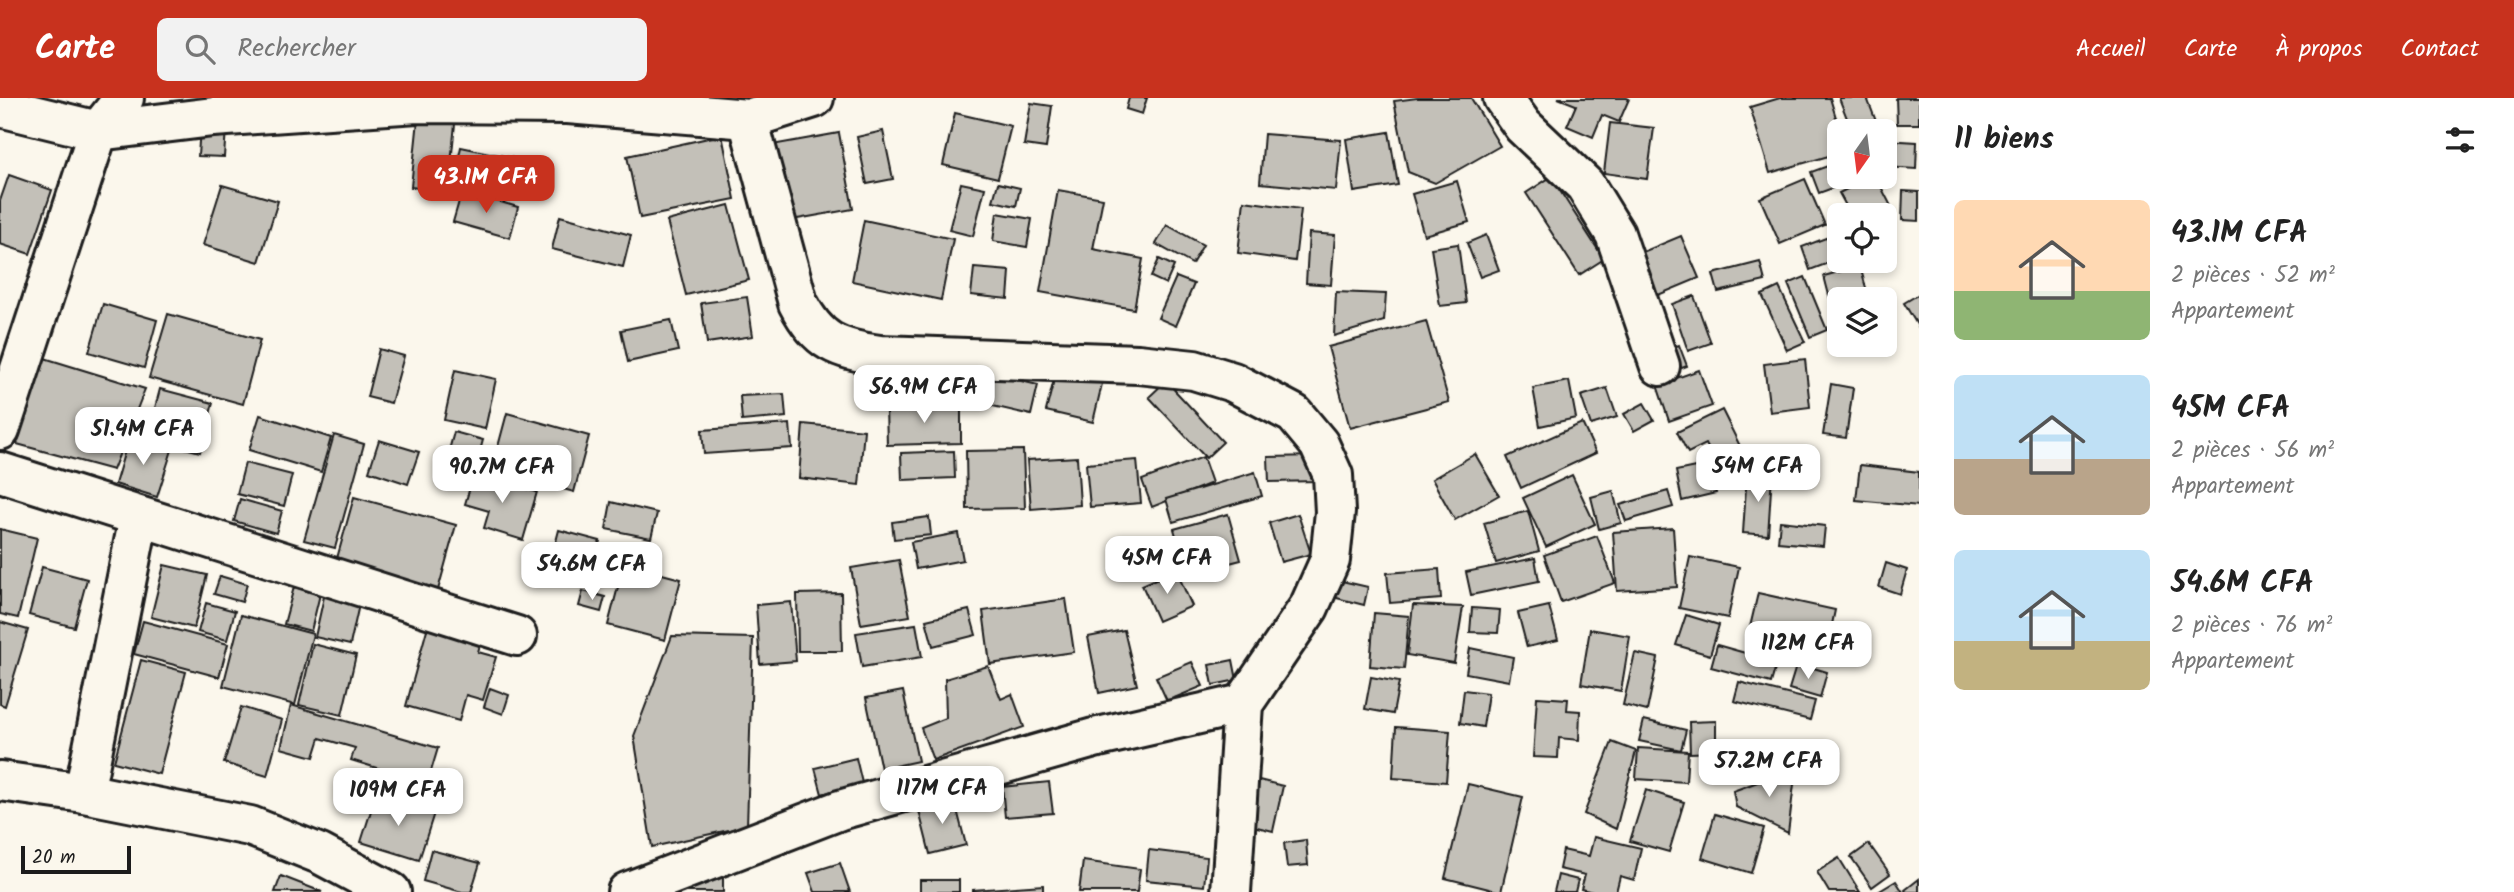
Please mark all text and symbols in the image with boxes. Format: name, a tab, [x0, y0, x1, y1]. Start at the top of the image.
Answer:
search box	[157, 18, 647, 81]
text: Carte	[35, 23, 115, 76]
text: Rechercher	[237, 28, 356, 70]
icon: search	[181, 30, 219, 68]
text: Accueil	[2076, 30, 2146, 69]
text: Carte	[2184, 30, 2237, 69]
text: À propos	[2275, 30, 2362, 69]
text: Contact	[2400, 30, 2479, 69]
text: 11 biens	[1954, 116, 2054, 164]
north arrow	[1827, 119, 1897, 189]
map controls	[1827, 119, 1897, 357]
icon: filters	[2441, 121, 2479, 159]
pin: 43.1M CFA	[406, 156, 566, 215]
text: 43.1M CFA	[434, 160, 538, 196]
button: locate	[1827, 203, 1897, 273]
text: 43.1M CFA	[2171, 210, 2308, 258]
icon: home	[2010, 228, 2094, 312]
text: 2 pièces · 52 m²	[2171, 258, 2335, 294]
button: layers	[1827, 287, 1897, 357]
text: Appartement	[2171, 294, 2294, 330]
pin: 56.9M CFA	[844, 366, 1004, 425]
text: 56.9M CFA	[870, 370, 978, 406]
text: 45M CFA	[2171, 385, 2290, 433]
icon: home	[2010, 403, 2094, 487]
pin: 51.4M CFA	[63, 408, 223, 467]
text: 51.4M CFA	[91, 412, 195, 448]
text: 2 pièces · 56 m²	[2171, 433, 2334, 469]
pin: 54M CFA	[1693, 444, 1823, 504]
pin: 90.7M CFA	[422, 446, 582, 505]
text: 54M CFA	[1712, 449, 1804, 485]
text: 90.7M CFA	[448, 450, 556, 486]
text: Appartement	[2171, 469, 2294, 505]
pin: 45M CFA	[1102, 536, 1232, 596]
text: 45M CFA	[1121, 541, 1213, 577]
pin: 54.6M CFA	[512, 542, 672, 602]
text: 54.6M CFA	[537, 547, 647, 583]
text: 54.6M CFA	[2171, 560, 2314, 608]
icon: home	[2010, 578, 2094, 662]
text: 2 pièces · 76 m²	[2171, 608, 2332, 644]
pin: 112M CFA	[1736, 622, 1880, 681]
text: 112M CFA	[1761, 626, 1855, 662]
text: Appartement	[2171, 644, 2294, 680]
pin: 57.2M CFA	[1689, 740, 1849, 799]
text: 57.2M CFA	[1715, 744, 1823, 780]
pin: 117M CFA	[870, 766, 1014, 826]
pin: 109M CFA	[326, 768, 470, 828]
text: 117M CFA	[896, 771, 988, 807]
text: 109M CFA	[349, 773, 447, 809]
scale bar	[21, 843, 131, 875]
text: 20 m	[32, 843, 75, 873]

